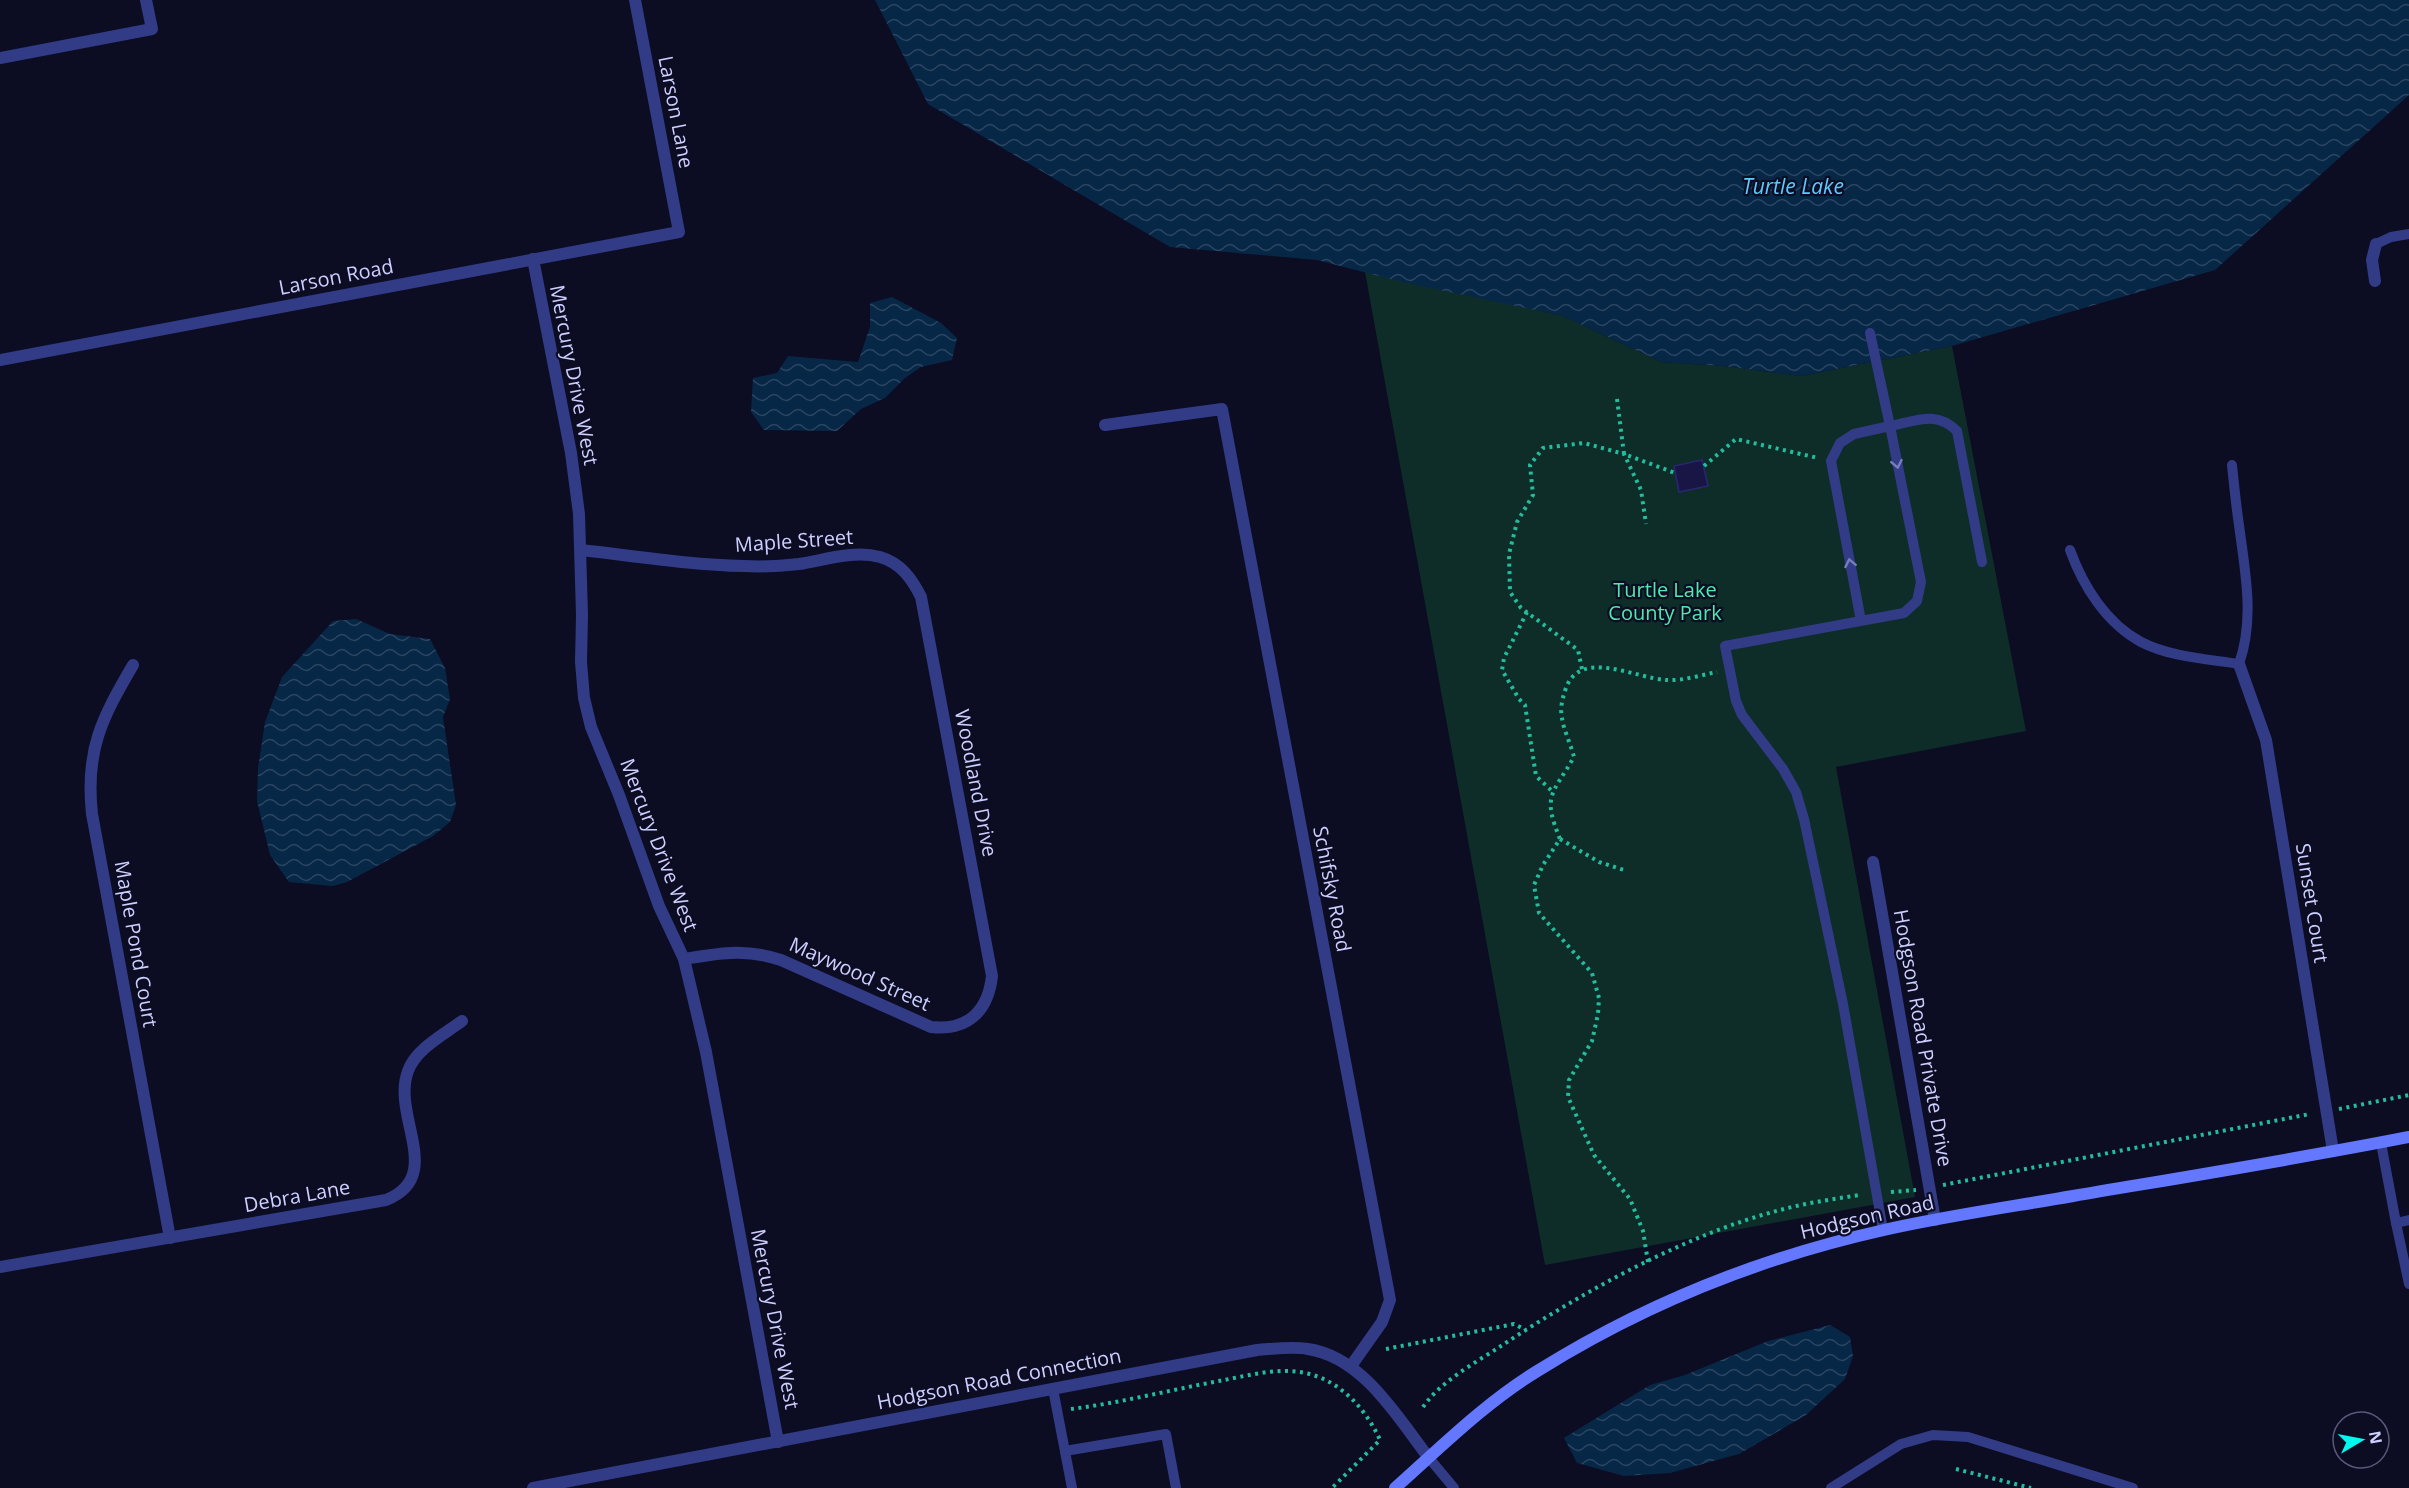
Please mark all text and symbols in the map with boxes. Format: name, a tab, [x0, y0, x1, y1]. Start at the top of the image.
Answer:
street label: Larson Lane	[652, 53, 701, 170]
water label: Turtle Lake	[1742, 172, 1844, 200]
street label: Larson Road	[276, 252, 396, 301]
street label: Mercury Drive West	[544, 282, 605, 467]
one-way arrow	[1890, 459, 1903, 469]
street label: Maple Street	[734, 523, 854, 558]
one-way arrow	[1844, 559, 1857, 569]
park label: Turtle Lake County Park	[1608, 576, 1722, 626]
street label: Woodland Drive	[949, 707, 1004, 859]
street label: Mercury Drive West	[614, 754, 705, 935]
street label: Schifsky Road	[1307, 824, 1358, 954]
street label: Sunset Court	[2290, 841, 2335, 965]
street label: Maple Pond Court	[109, 858, 164, 1029]
street label: Hodgson Road Private Drive	[1888, 907, 1959, 1169]
street label: Maywood Street	[785, 930, 935, 1017]
street label: Debra Lane	[242, 1173, 352, 1218]
street label: Hodgson Road	[1797, 1188, 1936, 1245]
street label: Mercury Drive West	[745, 1226, 806, 1411]
street label: Hodgson Road Connection	[874, 1342, 1123, 1415]
north arrow	[2331, 1410, 2391, 1470]
text: N	[2364, 1429, 2388, 1446]

